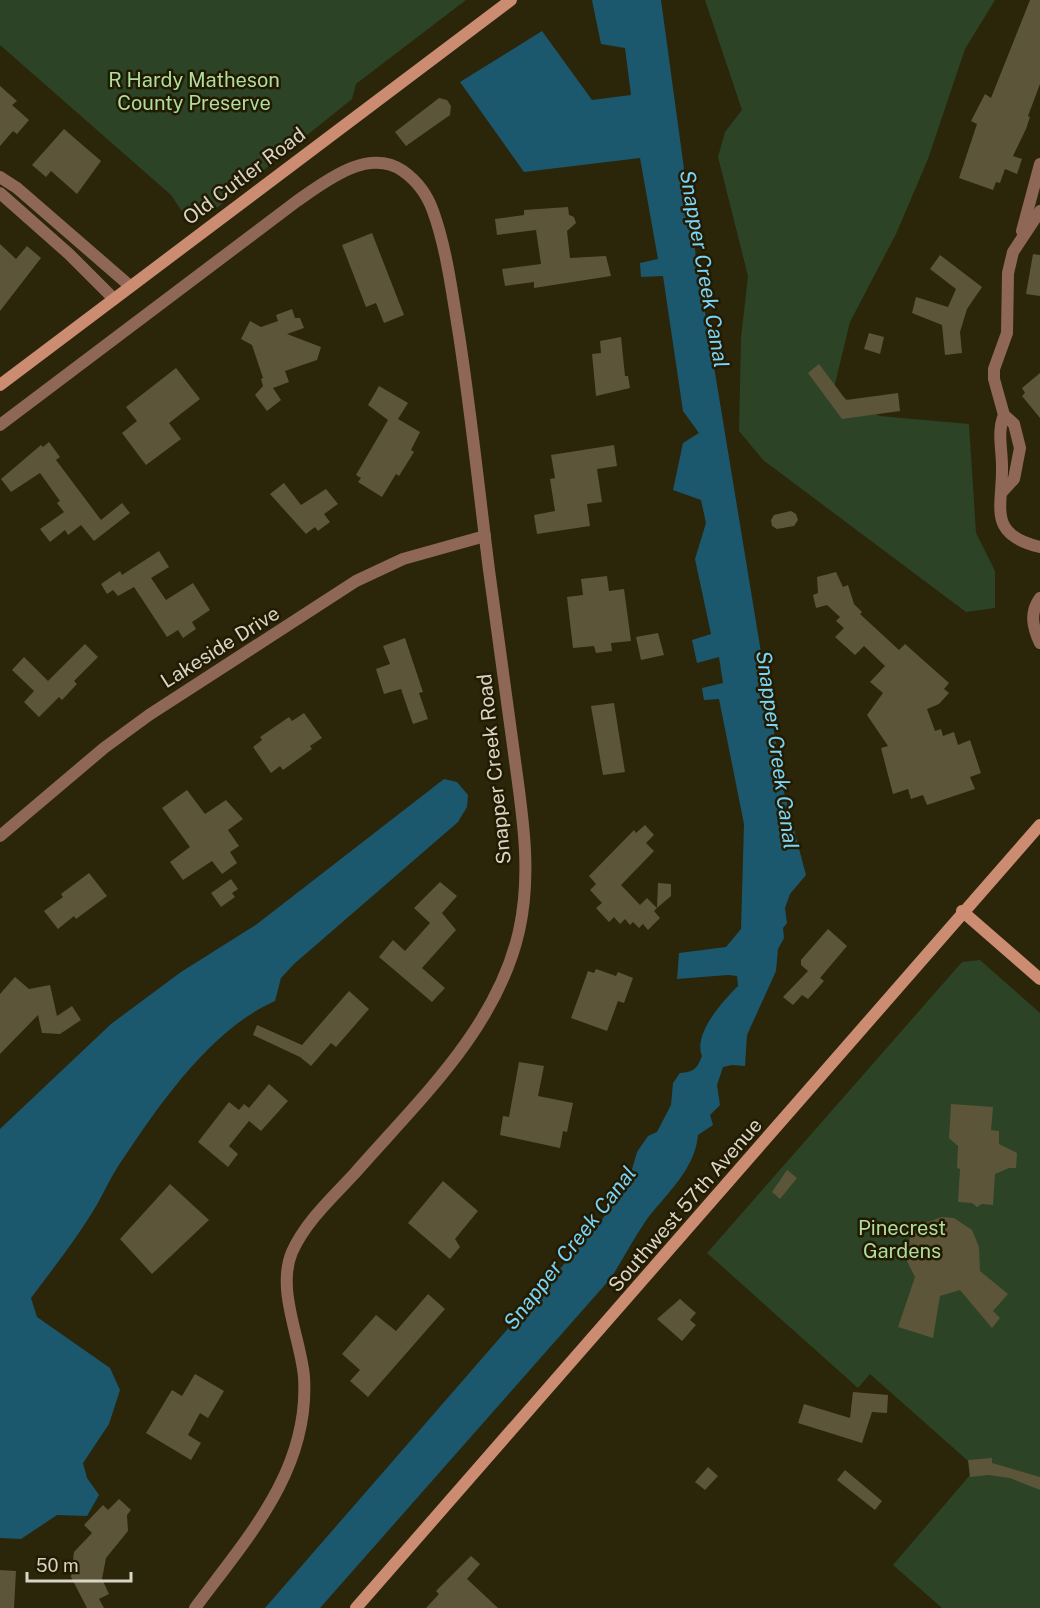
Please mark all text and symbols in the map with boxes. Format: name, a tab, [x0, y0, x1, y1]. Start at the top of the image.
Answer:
park label: R Hardy Matheson County Preserve	[108, 68, 280, 115]
street label: Old Cutler Road	[178, 122, 310, 230]
water label: Snapper Creek Canal	[675, 168, 734, 370]
street label: Lakeside Drive	[156, 601, 284, 693]
water label: Snapper Creek Canal	[751, 649, 804, 851]
street label: Snapper Creek Road	[472, 673, 516, 865]
street label: Southwest 57th Avenue	[603, 1113, 767, 1297]
water label: Snapper Creek Canal	[498, 1161, 641, 1334]
park label: Pinecrest Gardens	[858, 1216, 946, 1263]
scale bar	[27, 1545, 130, 1583]
text: 50 m	[36, 1555, 79, 1576]

